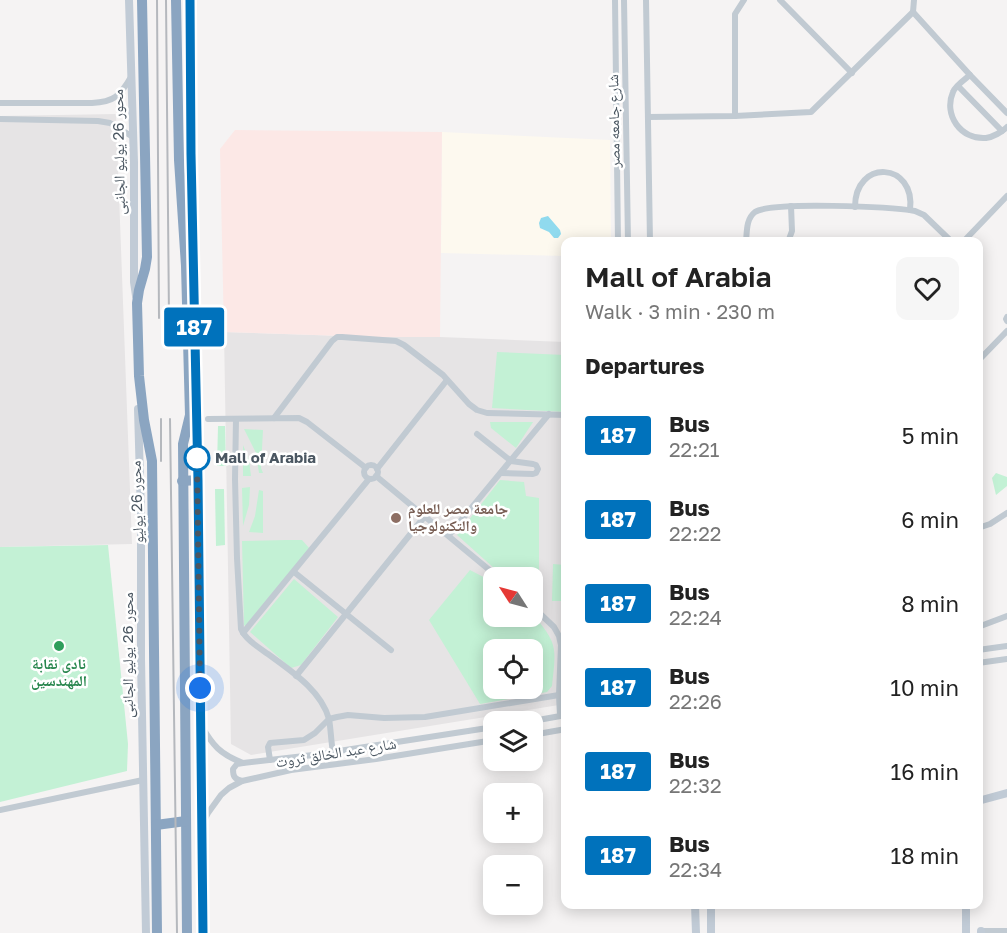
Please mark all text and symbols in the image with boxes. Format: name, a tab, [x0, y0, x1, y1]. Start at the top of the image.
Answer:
street label: شارع جامعه مصر	[603, 74, 625, 169]
street label: محور 26 يوليو الجانبى	[108, 89, 130, 215]
button: heart	[896, 257, 959, 320]
text: Mall of Arabia	[585, 260, 772, 293]
text: Walk · 3 min · 230 m	[585, 299, 775, 323]
line badge: 187	[160, 308, 228, 346]
text: 187	[176, 314, 212, 340]
text: Departures	[585, 352, 704, 379]
text: Bus	[669, 410, 710, 437]
text: 187	[600, 422, 636, 448]
text: 5 min	[902, 422, 959, 449]
text: 22:21	[669, 437, 720, 461]
marker: Mall of Arabia	[184, 445, 210, 471]
place label: Mall of Arabia	[215, 448, 316, 466]
street label: محور 26 يوليو	[126, 460, 147, 544]
text: Bus	[669, 494, 710, 521]
place label: جامعة مصر للعلوم والتكنولوجيا	[408, 499, 509, 534]
text: 187	[600, 506, 636, 532]
text: 6 min	[901, 506, 959, 533]
marker: جامعة مصر للعلوم والتكنولوجيا	[389, 511, 403, 525]
text: 22:22	[669, 521, 721, 545]
north arrow	[483, 567, 543, 627]
map controls	[483, 567, 543, 915]
text: Bus	[669, 578, 710, 605]
text: 187	[600, 590, 636, 616]
text: 8 min	[901, 590, 959, 617]
street label: محور 26 يوليو الجانبى	[118, 592, 138, 718]
text: 22:24	[669, 605, 722, 629]
marker: نادى نقابة المهندسين	[52, 639, 66, 653]
button: locate	[483, 639, 543, 699]
place label: نادى نقابة المهندسين	[31, 654, 87, 690]
text: Bus	[669, 662, 710, 689]
your location	[185, 673, 215, 703]
text: 187	[600, 674, 636, 700]
text: 10 min	[890, 674, 959, 701]
text: 22:26	[669, 689, 722, 713]
button: layers	[483, 711, 543, 771]
street label: شارع عبد الخالق ثروت	[274, 734, 398, 772]
text: Bus	[669, 746, 710, 773]
text: 187	[600, 758, 636, 784]
text: 16 min	[891, 758, 959, 785]
text: 22:32	[669, 773, 722, 797]
button: +	[483, 783, 543, 843]
text: Bus	[669, 830, 710, 857]
text: 187	[600, 842, 636, 868]
text: 18 min	[891, 842, 959, 869]
button: −	[483, 855, 543, 915]
text: 22:34	[669, 857, 722, 881]

